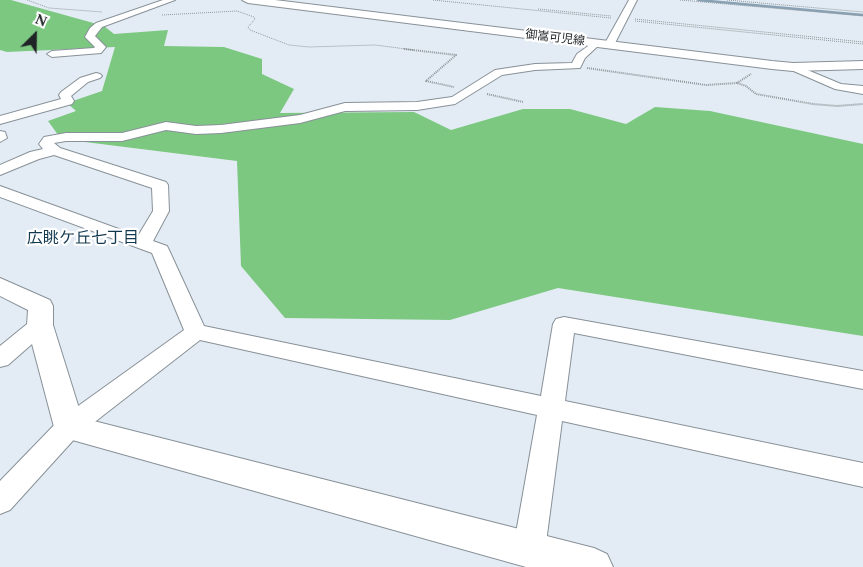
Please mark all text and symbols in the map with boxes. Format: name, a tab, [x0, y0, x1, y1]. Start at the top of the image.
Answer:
text: N	[32, 9, 50, 33]
north arrow	[10, 10, 60, 60]
street label: 御嵩可児線	[524, 28, 586, 50]
district label: 広眺ケ丘七丁目	[27, 230, 139, 250]

